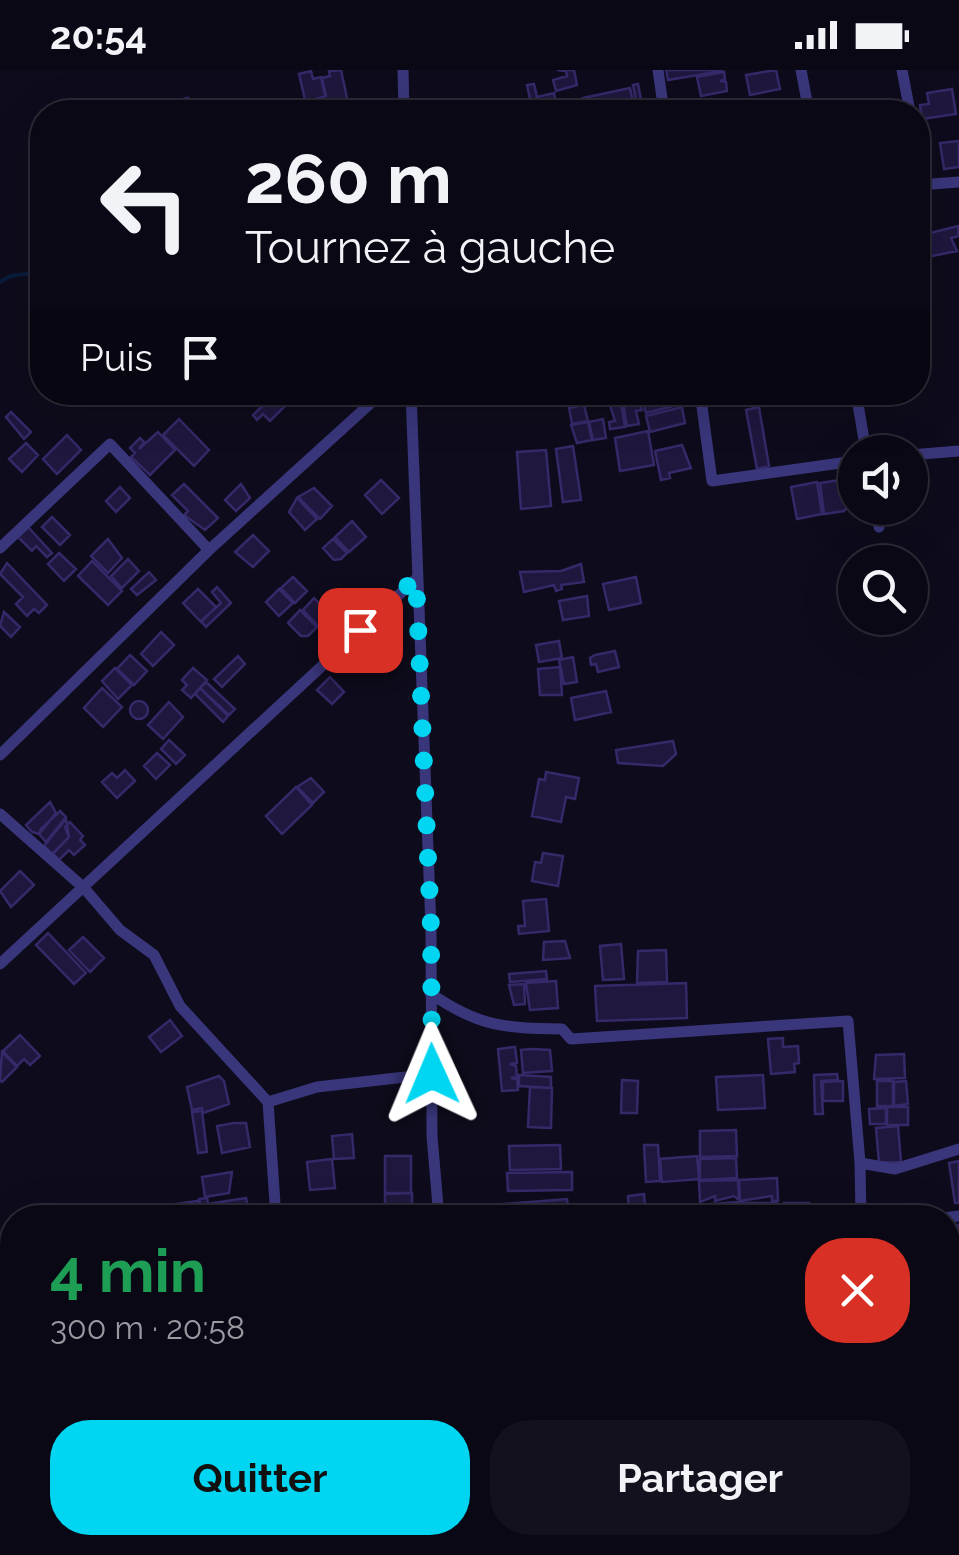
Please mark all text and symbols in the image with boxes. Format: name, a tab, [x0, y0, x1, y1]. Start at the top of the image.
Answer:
text: 20:54	[50, 13, 147, 58]
text: 260 m	[245, 137, 452, 219]
icon: left	[80, 140, 210, 270]
text: Tournez à gauche	[245, 221, 615, 274]
icon: arrive	[173, 330, 228, 385]
text: Puis	[80, 335, 153, 380]
map controls	[838, 435, 928, 635]
button: sound	[838, 435, 928, 525]
button: search	[838, 545, 928, 635]
pin	[318, 588, 403, 673]
icon: arrive	[333, 603, 388, 658]
position arrow	[380, 1022, 484, 1126]
text: 4 min	[50, 1236, 206, 1306]
button: close	[805, 1238, 910, 1343]
text: 300 m · 20:58	[50, 1309, 245, 1346]
button: Quitter	[50, 1420, 470, 1535]
button: Partager	[490, 1420, 910, 1535]

